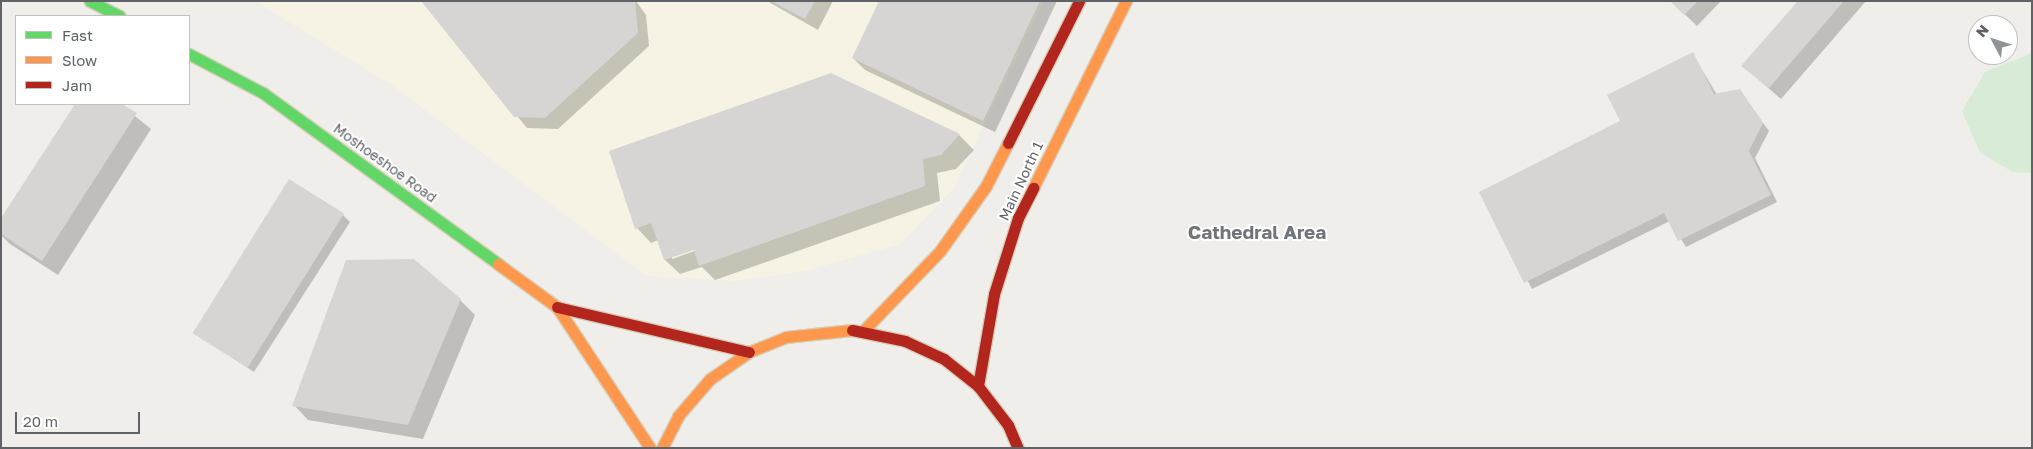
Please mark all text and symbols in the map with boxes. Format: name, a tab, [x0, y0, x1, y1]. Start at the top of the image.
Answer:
legend	[15, 15, 190, 105]
north arrow	[1968, 15, 2018, 65]
text: N	[1972, 21, 1992, 40]
text: Fast	[62, 26, 93, 44]
text: Slow	[62, 51, 97, 69]
text: Jam	[62, 76, 92, 94]
street label: Moshoeshoe Road	[330, 120, 440, 206]
street label: Main North 1	[995, 139, 1047, 223]
district label: Cathedral Area	[1188, 221, 1326, 243]
scale bar	[18, 402, 142, 434]
text: 20 m	[23, 412, 58, 430]

